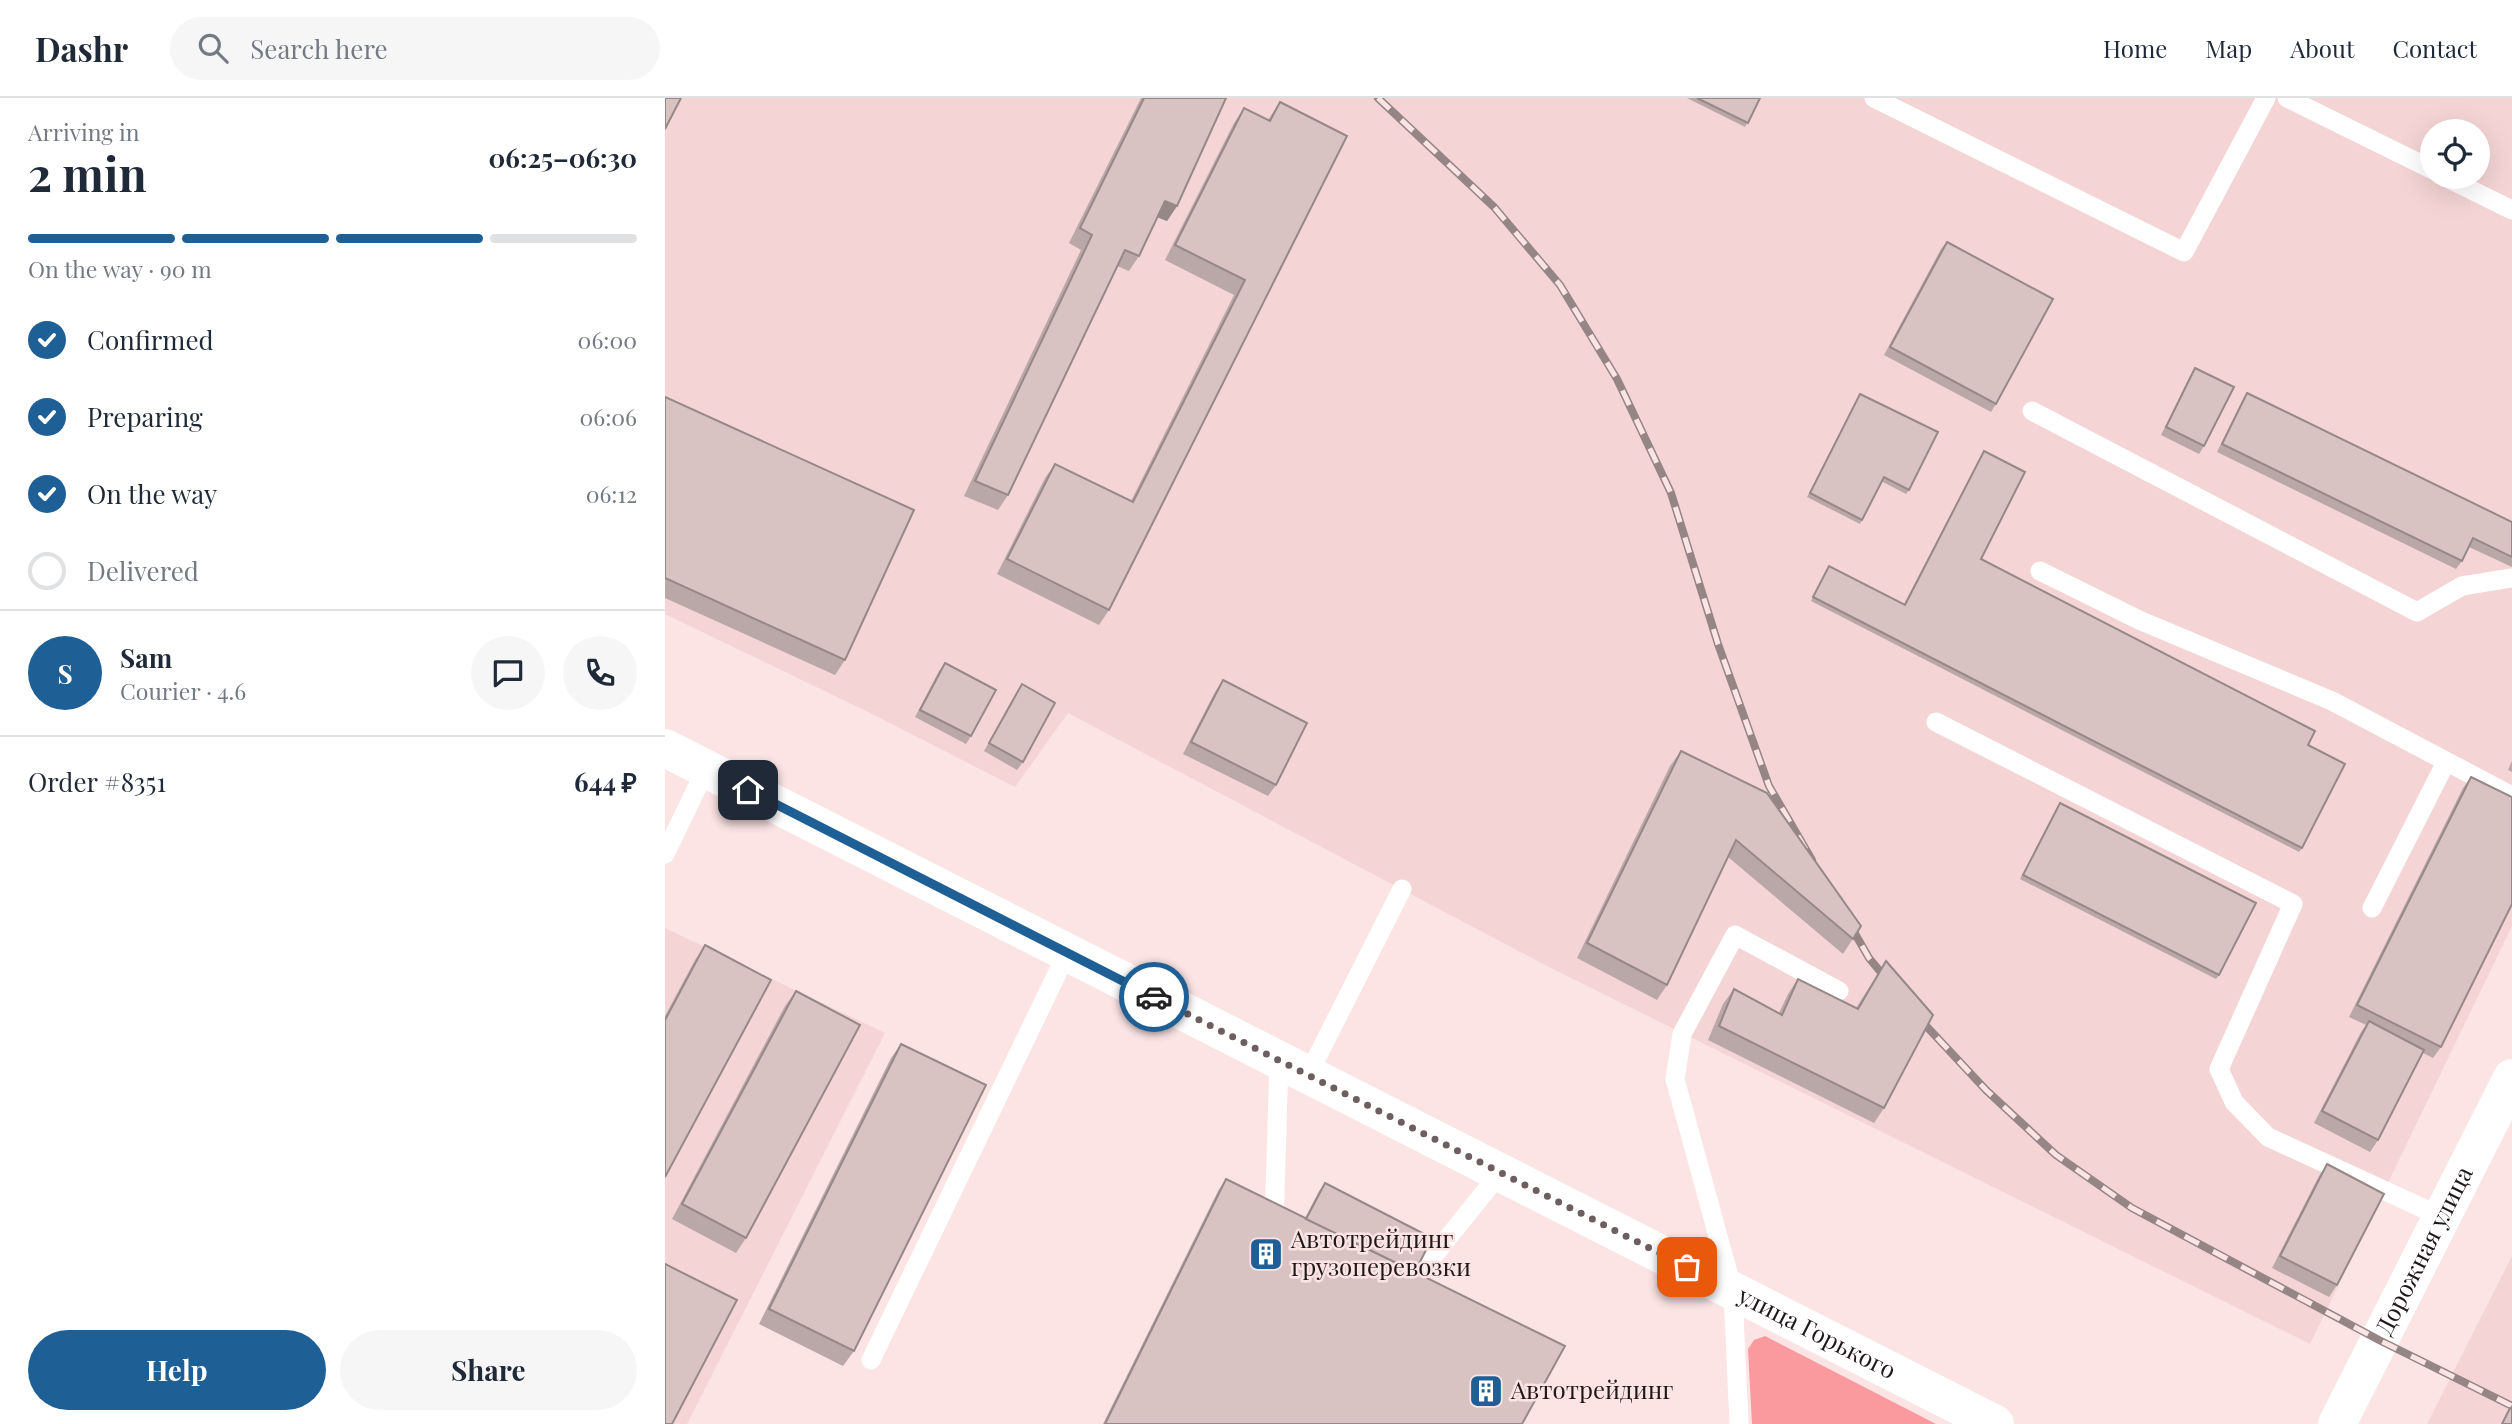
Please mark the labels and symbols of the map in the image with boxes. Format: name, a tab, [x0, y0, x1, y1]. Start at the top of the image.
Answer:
pin	[718, 760, 778, 820]
courier	[1119, 962, 1189, 1032]
street label: Дорожная улица	[2367, 1160, 2479, 1340]
place label: Автотрейдинг грузоперевозки	[1290, 1222, 1471, 1282]
building icon: Автотрейдинг грузоперевозки	[1247, 1235, 1285, 1273]
pin	[1657, 1237, 1717, 1297]
street label: улица Горького	[1732, 1278, 1902, 1385]
building icon: Автотрейдинг	[1467, 1372, 1505, 1410]
place label: Автотрейдинг	[1510, 1373, 1674, 1405]

